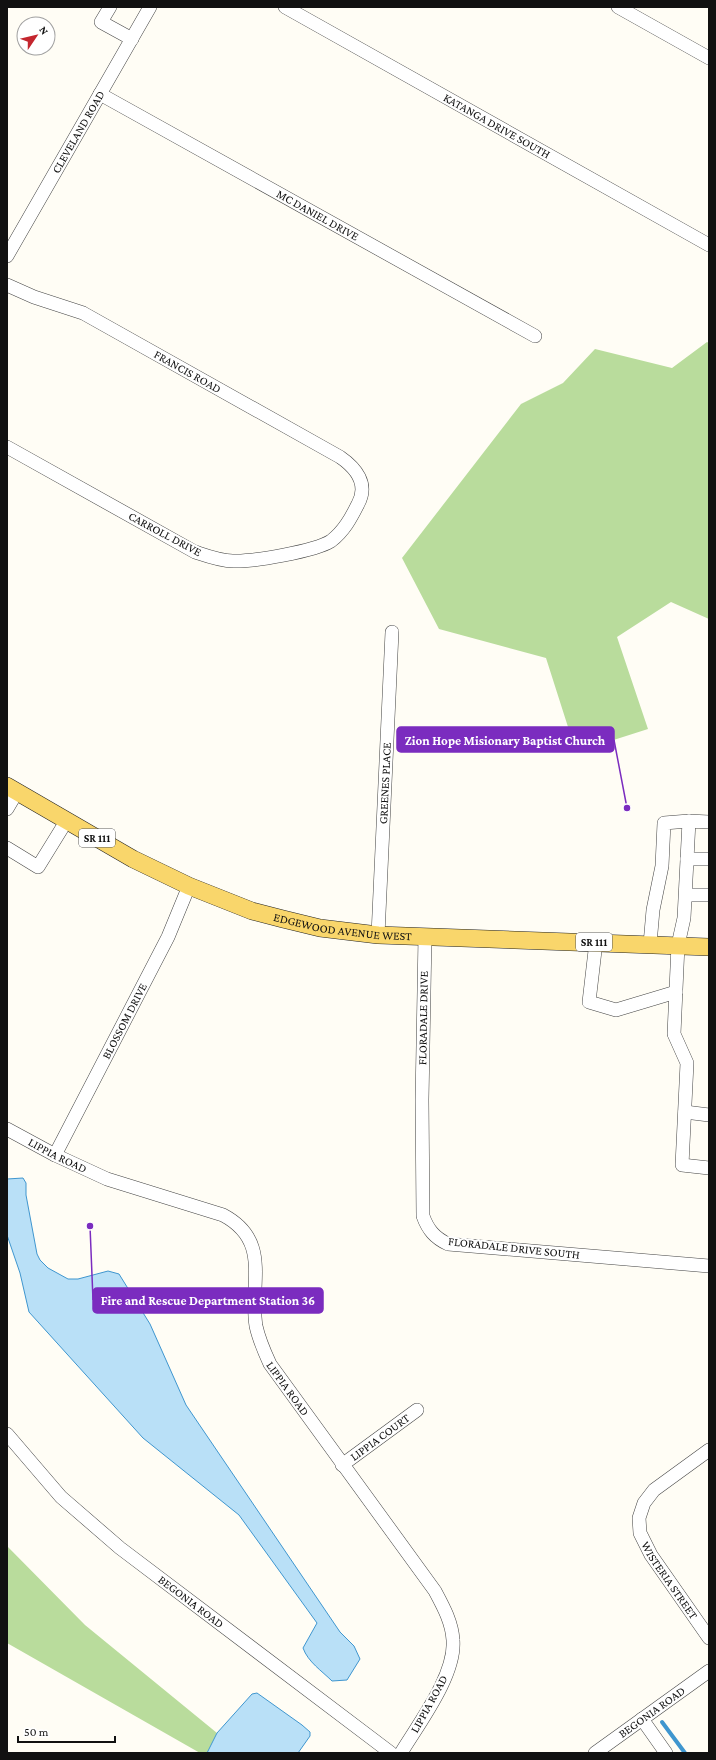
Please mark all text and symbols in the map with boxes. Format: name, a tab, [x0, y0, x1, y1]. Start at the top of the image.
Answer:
north arrow	[16, 16, 56, 56]
text: N	[37, 24, 52, 37]
street label: CLEVELAND ROAD	[49, 88, 107, 176]
street label: KATANGA DRIVE SOUTH	[441, 90, 553, 162]
street label: MC DANIEL DRIVE	[274, 187, 362, 244]
street label: FRANCIS ROAD	[152, 347, 224, 396]
street label: CARROLL DRIVE	[126, 509, 204, 559]
callout: Zion Hope Misionary Baptist Church	[397, 727, 614, 752]
text: Zion Hope Misionary Baptist Church	[405, 733, 606, 748]
street label: GREENES PLACE	[376, 741, 394, 824]
road number: SR 111	[79, 829, 115, 847]
street label: EDGEWOOD AVENUE WEST	[272, 910, 412, 943]
road number: SR 111	[576, 933, 612, 951]
street label: FLORADALE DRIVE	[415, 970, 431, 1065]
street label: BLOSSOM DRIVE	[99, 980, 150, 1061]
street label: LIPPIA ROAD	[26, 1135, 89, 1176]
street label: FLORADALE DRIVE SOUTH	[447, 1234, 581, 1262]
callout: Fire and Rescue Department Station 36	[93, 1288, 323, 1313]
text: Fire and Rescue Department Station 36	[101, 1293, 315, 1308]
street label: LIPPIA ROAD	[263, 1359, 312, 1418]
street label: LIPPIA COURT	[347, 1411, 413, 1464]
street label: WISTERIA STREET	[638, 1539, 701, 1622]
street label: BEGONIA ROAD	[155, 1572, 227, 1631]
street label: LIPPIA ROAD	[407, 1673, 451, 1735]
street label: BEGONIA ROAD	[616, 1683, 688, 1741]
scale bar	[18, 1718, 115, 1744]
text: 50 m	[24, 1725, 49, 1739]

